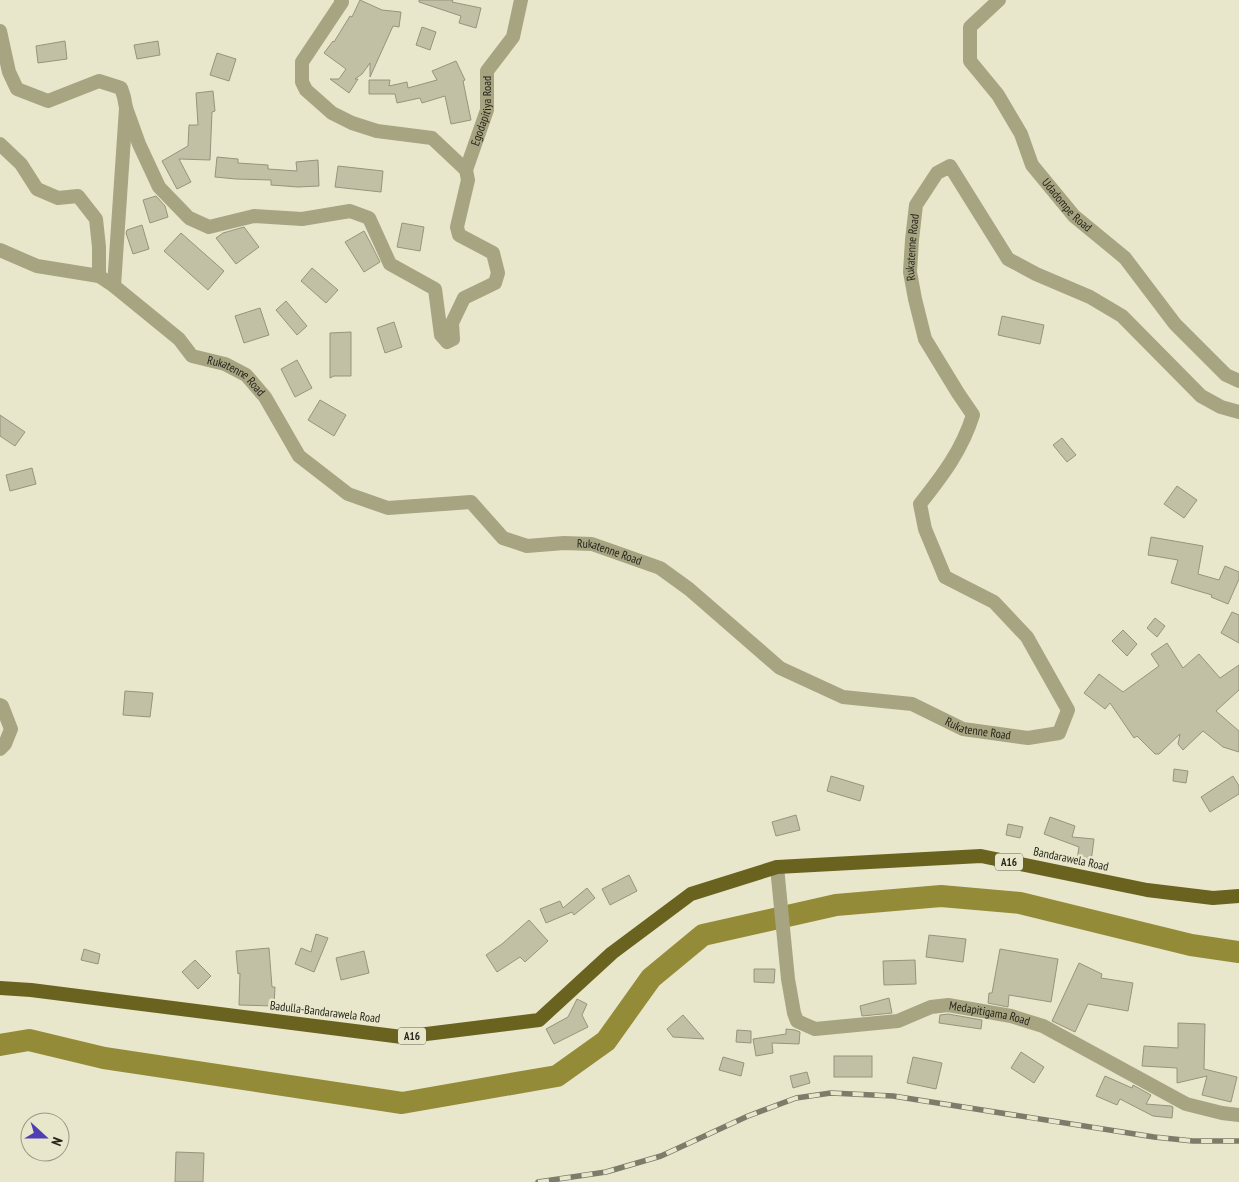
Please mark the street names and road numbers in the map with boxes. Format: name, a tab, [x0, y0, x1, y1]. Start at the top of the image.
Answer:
street label: Egodapitiya Road	[467, 76, 494, 148]
street label: Udadompe Road	[1039, 175, 1095, 235]
street label: Rukatenne Road	[902, 213, 922, 282]
street label: Rukatenne Road	[206, 352, 269, 399]
street label: Rukatenne Road	[577, 535, 644, 568]
street label: Rukatenne Road	[943, 713, 1012, 743]
street label: Bandarawela Road	[1032, 843, 1110, 874]
road number: A16	[995, 854, 1023, 870]
street label: Badulla-Bandarawela Road	[269, 997, 381, 1026]
street label: Medapitigama Road	[948, 997, 1032, 1028]
road number: A16	[398, 1028, 426, 1044]

